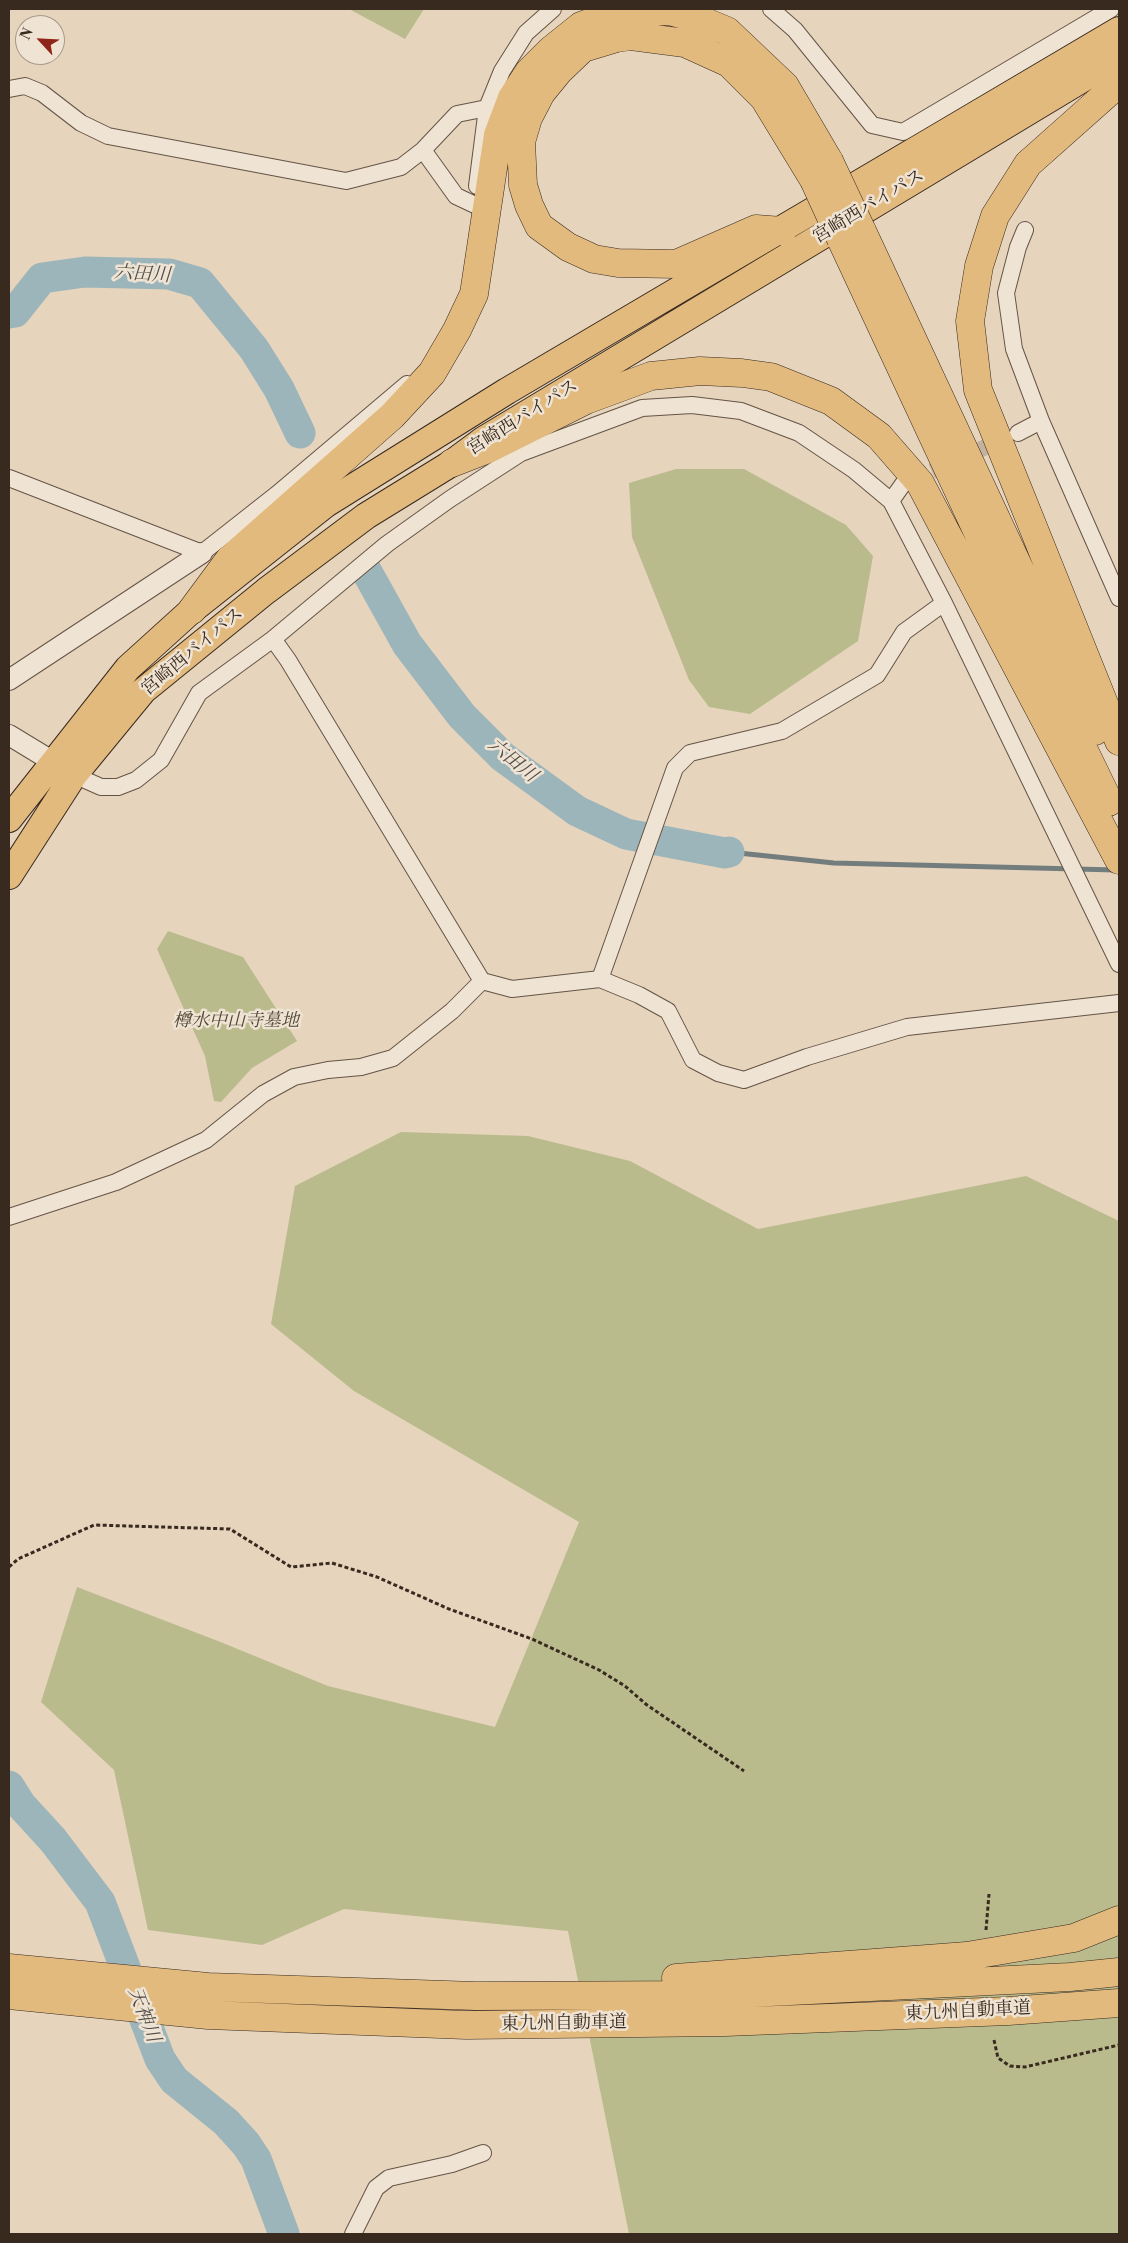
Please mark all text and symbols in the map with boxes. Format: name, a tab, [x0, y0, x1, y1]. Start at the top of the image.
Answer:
north arrow	[15, 15, 65, 65]
text: N	[17, 25, 38, 43]
street label: 宮崎西バイパス	[809, 165, 929, 249]
water label: 六田川	[113, 262, 171, 288]
street label: 宮崎西バイパス	[464, 375, 582, 461]
street label: 宮崎西バイパス	[138, 603, 248, 701]
water label: 六田川	[483, 734, 541, 788]
park label: 樽水中山寺墓地	[173, 1011, 299, 1033]
water label: 天神川	[122, 1984, 164, 2046]
street label: 東九州自動車道	[905, 1998, 1031, 2026]
street label: 東九州自動車道	[501, 2012, 627, 2036]

